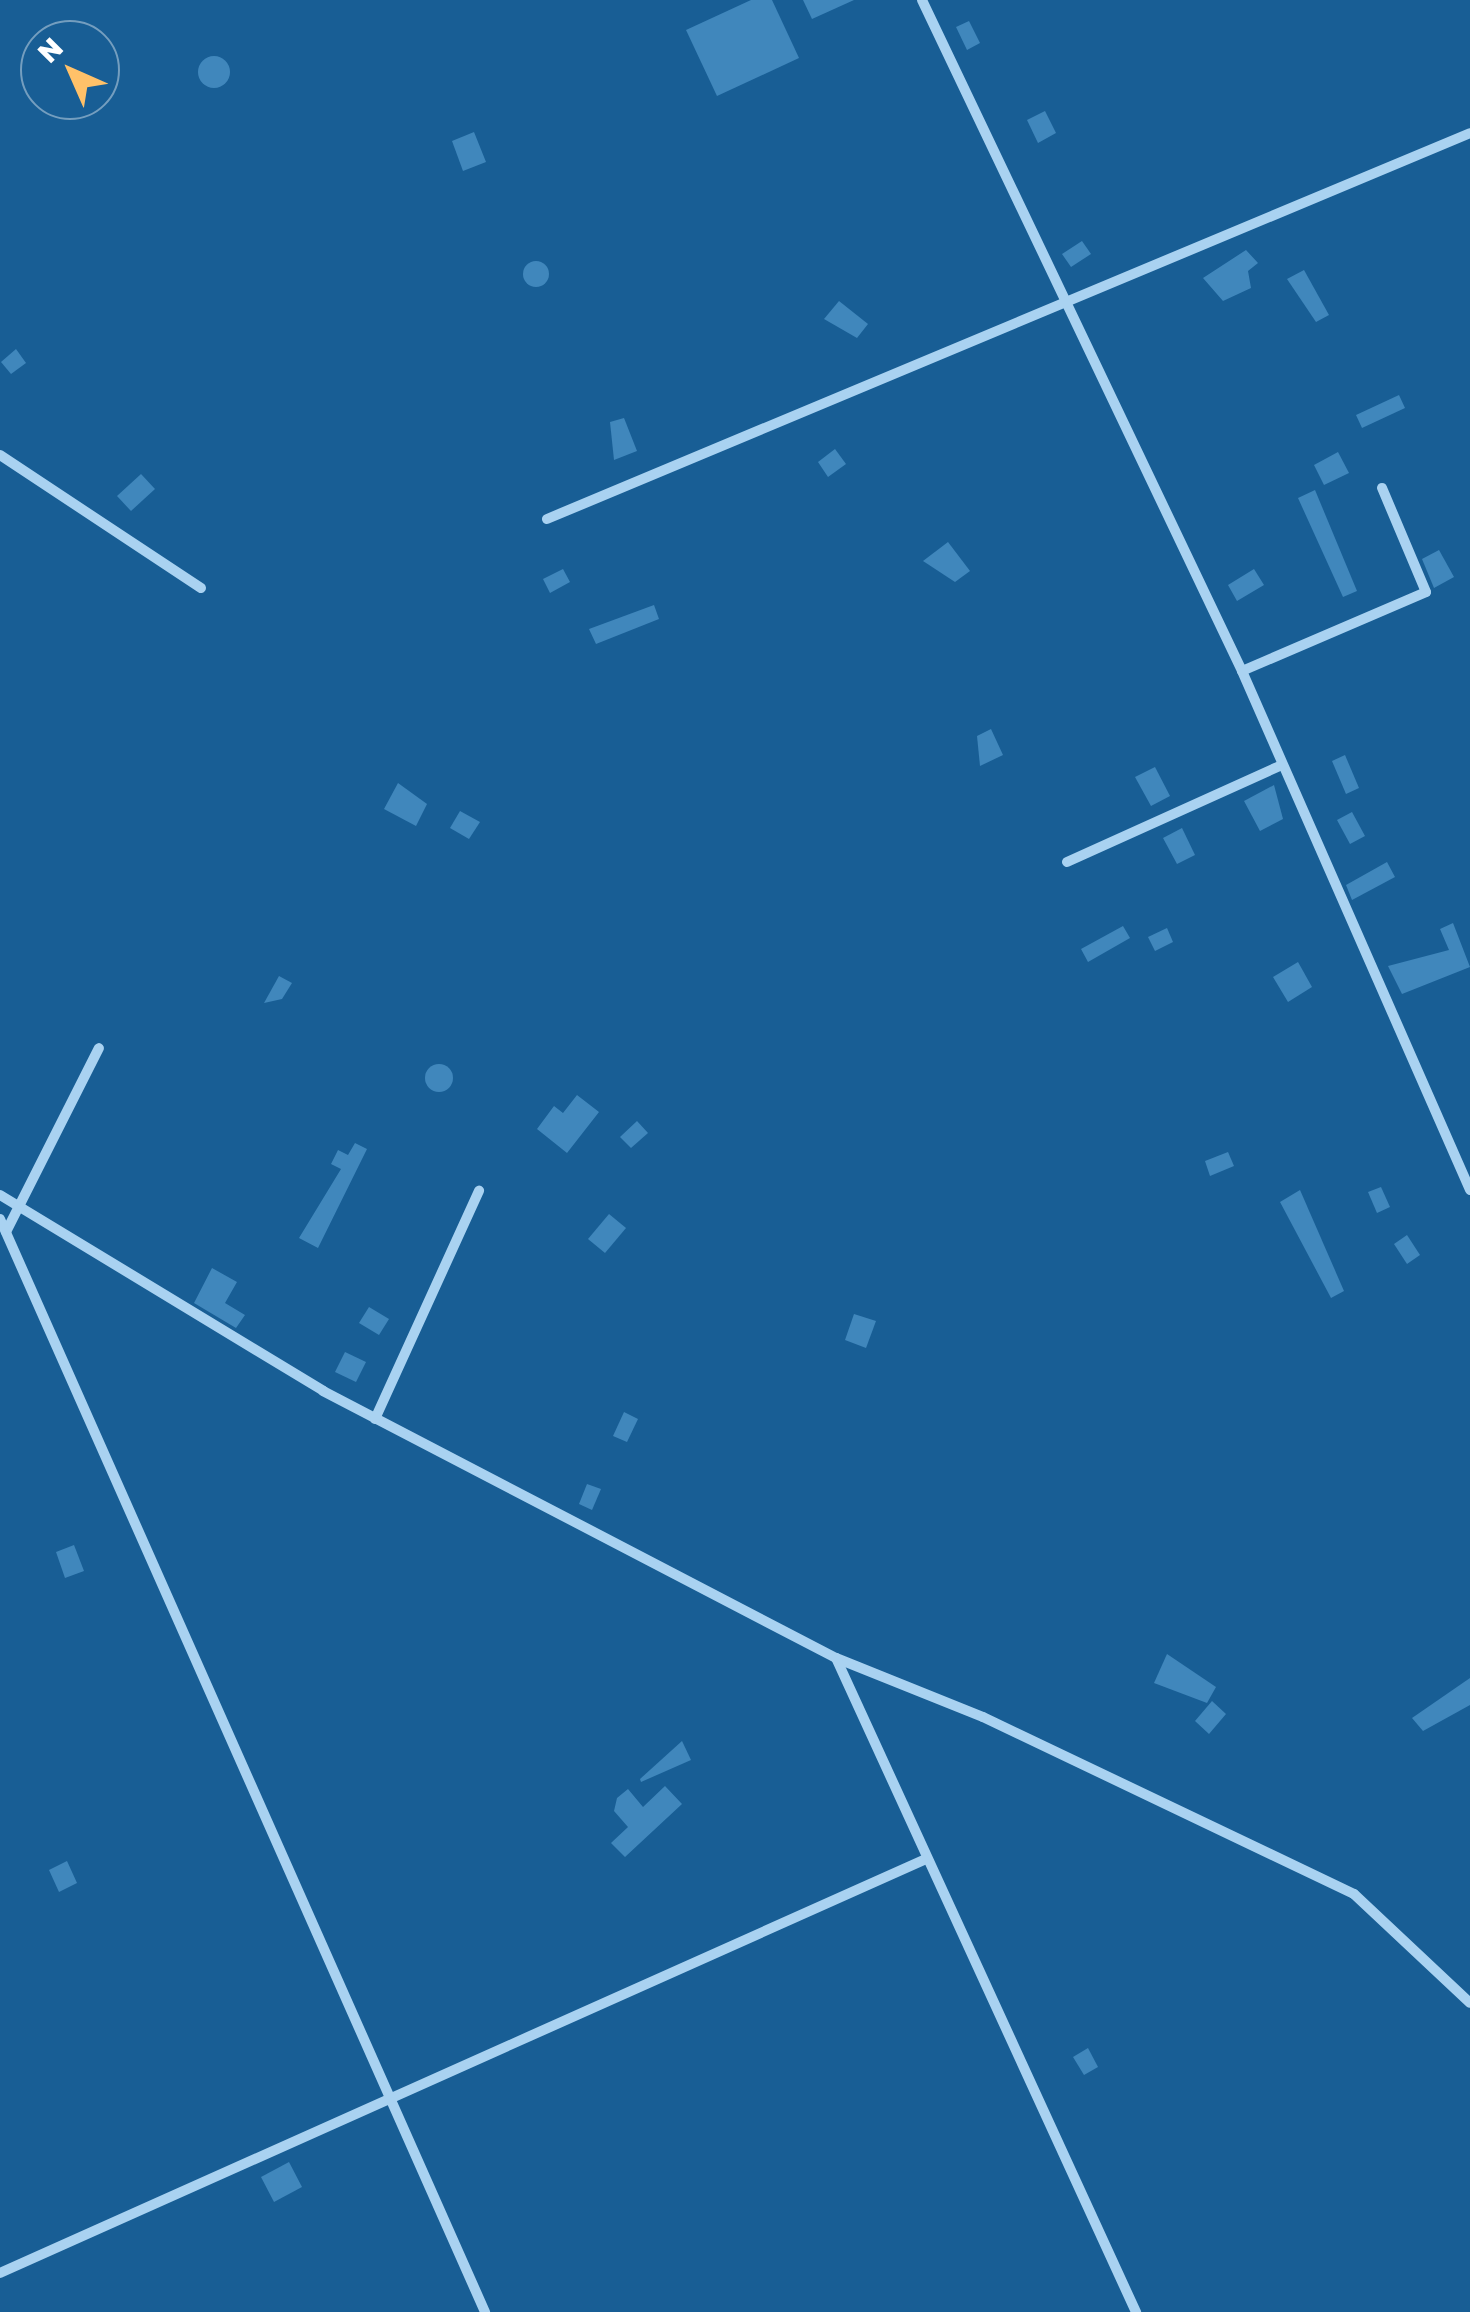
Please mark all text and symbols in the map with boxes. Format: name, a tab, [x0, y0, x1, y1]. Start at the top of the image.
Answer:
north arrow	[20, 20, 120, 120]
text: N	[31, 31, 69, 69]

